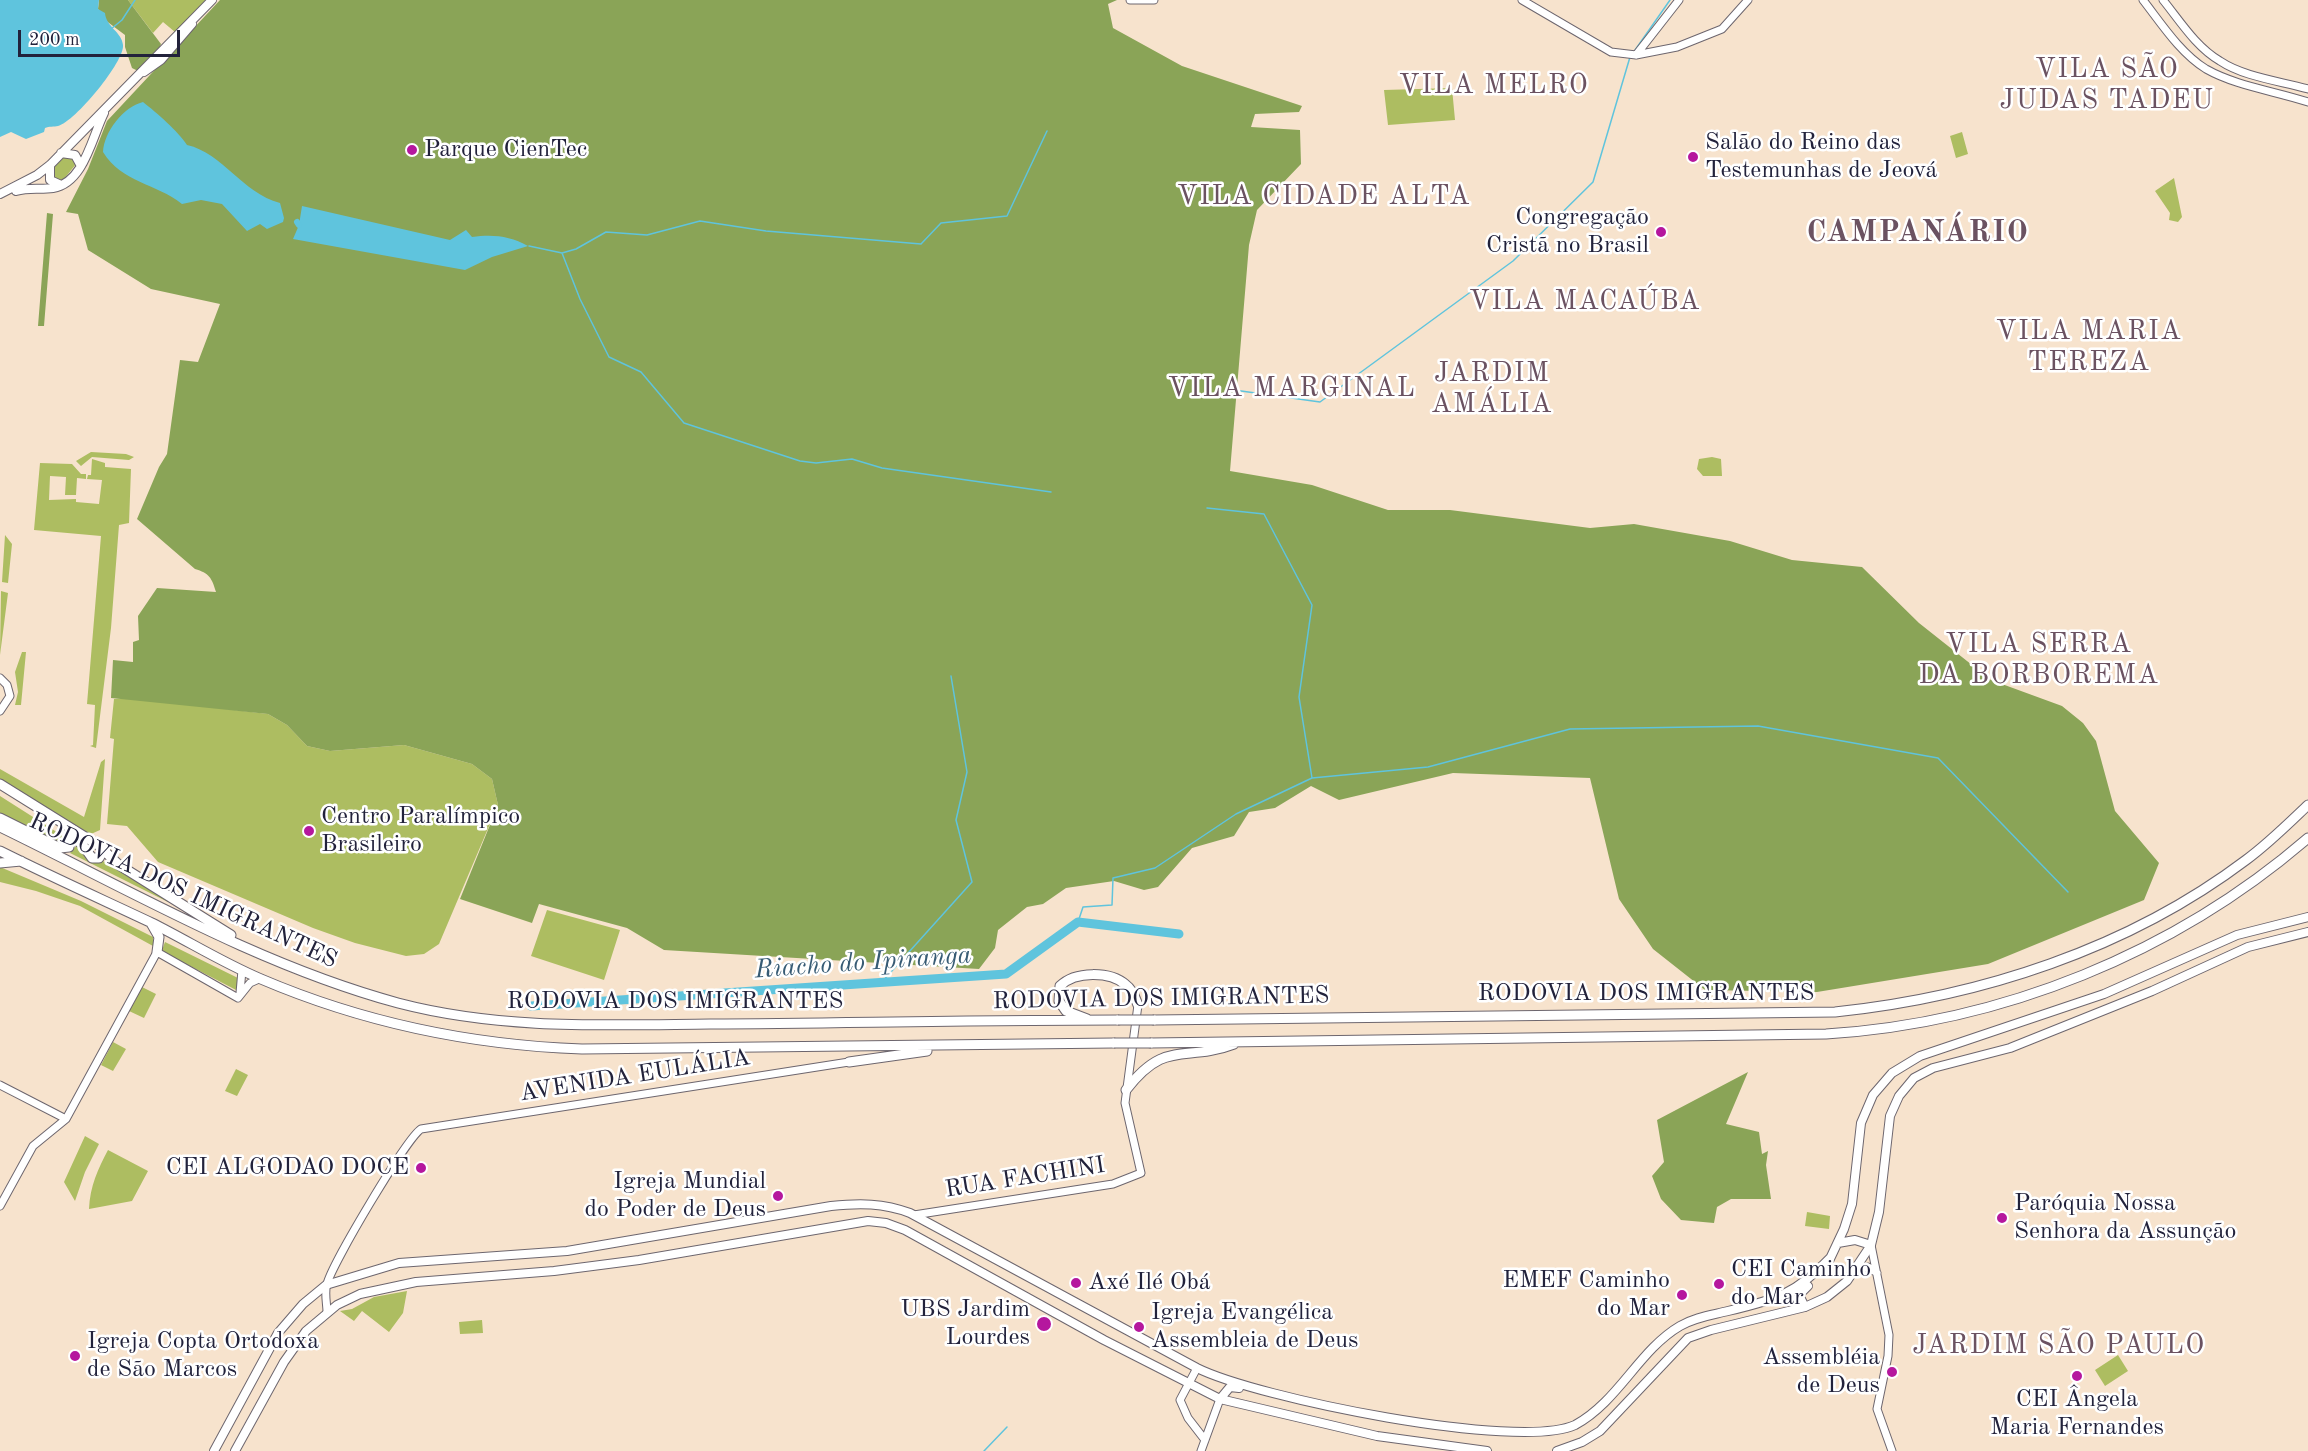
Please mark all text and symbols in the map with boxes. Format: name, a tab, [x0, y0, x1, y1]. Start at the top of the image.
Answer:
scale bar	[21, 18, 183, 56]
text: 200 m	[29, 31, 80, 49]
district label: VILA SÃO JUDAS TADEU	[2000, 54, 2214, 117]
district label: VILA MELRO	[1399, 70, 1589, 102]
place label: Salão do Reino das Testemunhas de Jeová	[1705, 129, 1937, 185]
place label: Parque CienTec	[424, 136, 587, 164]
marker: Parque CienTec	[405, 143, 419, 157]
marker: Salão do Reino das Testemunhas de Jeová	[1686, 150, 1700, 164]
district label: VILA CIDADE ALTA	[1177, 181, 1471, 213]
place label: Congregação Cristã no Brasil	[1486, 204, 1649, 260]
district label: CAMPANÁRIO	[1807, 215, 2029, 251]
marker: Congregação Cristã no Brasil	[1654, 225, 1668, 239]
district label: VILA MACAÚBA	[1469, 286, 1701, 318]
district label: VILA MARIA TEREZA	[1996, 316, 2182, 379]
district label: JARDIM AMÁLIA	[1431, 358, 1553, 421]
district label: VILA MARGINAL	[1168, 373, 1416, 405]
district label: VILA SERRA DA BORBOREMA	[1918, 629, 2160, 692]
place label: Centro Paralímpico Brasileiro	[321, 803, 520, 859]
street label: RODOVIA DOS IMIGRANTES	[24, 807, 342, 975]
marker: Centro Paralímpico Brasileiro	[302, 824, 316, 838]
water label: Riacho do Ipiranga	[753, 940, 973, 986]
street label: RODOVIA DOS IMIGRANTES	[1478, 980, 1814, 1008]
street label: RODOVIA DOS IMIGRANTES	[992, 982, 1330, 1016]
street label: RODOVIA DOS IMIGRANTES	[507, 988, 843, 1016]
street label: AVENIDA EULÁLIA	[518, 1044, 752, 1108]
street label: RUA FACHINI	[943, 1151, 1107, 1205]
place label: CEI ALGODAO DOCE	[166, 1154, 409, 1182]
marker: CEI ALGODAO DOCE	[414, 1161, 428, 1175]
place label: Igreja Mundial do Poder de Deus	[584, 1168, 766, 1224]
marker: Igreja Mundial do Poder de Deus	[771, 1189, 785, 1203]
place label: Paróquia Nossa Senhora da Assunção	[2014, 1190, 2237, 1246]
marker: Paróquia Nossa Senhora da Assunção	[1995, 1211, 2009, 1225]
place label: CEI Caminho do Mar	[1731, 1256, 1871, 1312]
place label: EMEF Caminho do Mar	[1502, 1267, 1670, 1323]
place label: Axé Ilé Obá	[1088, 1269, 1211, 1297]
marker: Axé Ilé Obá	[1069, 1276, 1083, 1290]
marker: CEI Caminho do Mar	[1712, 1277, 1726, 1291]
marker: EMEF Caminho do Mar	[1675, 1288, 1689, 1302]
place label: UBS Jardim Lourdes	[900, 1296, 1030, 1352]
place label: Igreja Evangélica Assembleia de Deus	[1151, 1299, 1358, 1355]
marker: UBS Jardim Lourdes	[1035, 1315, 1053, 1333]
marker: Igreja Evangélica Assembleia de Deus	[1132, 1320, 1146, 1334]
place label: Igreja Copta Ortodoxa de São Marcos	[87, 1328, 319, 1384]
district label: JARDIM SÃO PAULO	[1912, 1330, 2206, 1362]
place label: Assembléia de Deus	[1763, 1344, 1880, 1400]
marker: Igreja Copta Ortodoxa de São Marcos	[68, 1349, 82, 1363]
marker: Assembléia de Deus	[1885, 1365, 1899, 1379]
marker: CEI Ângela Maria Fernandes	[2070, 1369, 2084, 1383]
place label: CEI Ângela Maria Fernandes	[1990, 1386, 2164, 1442]

